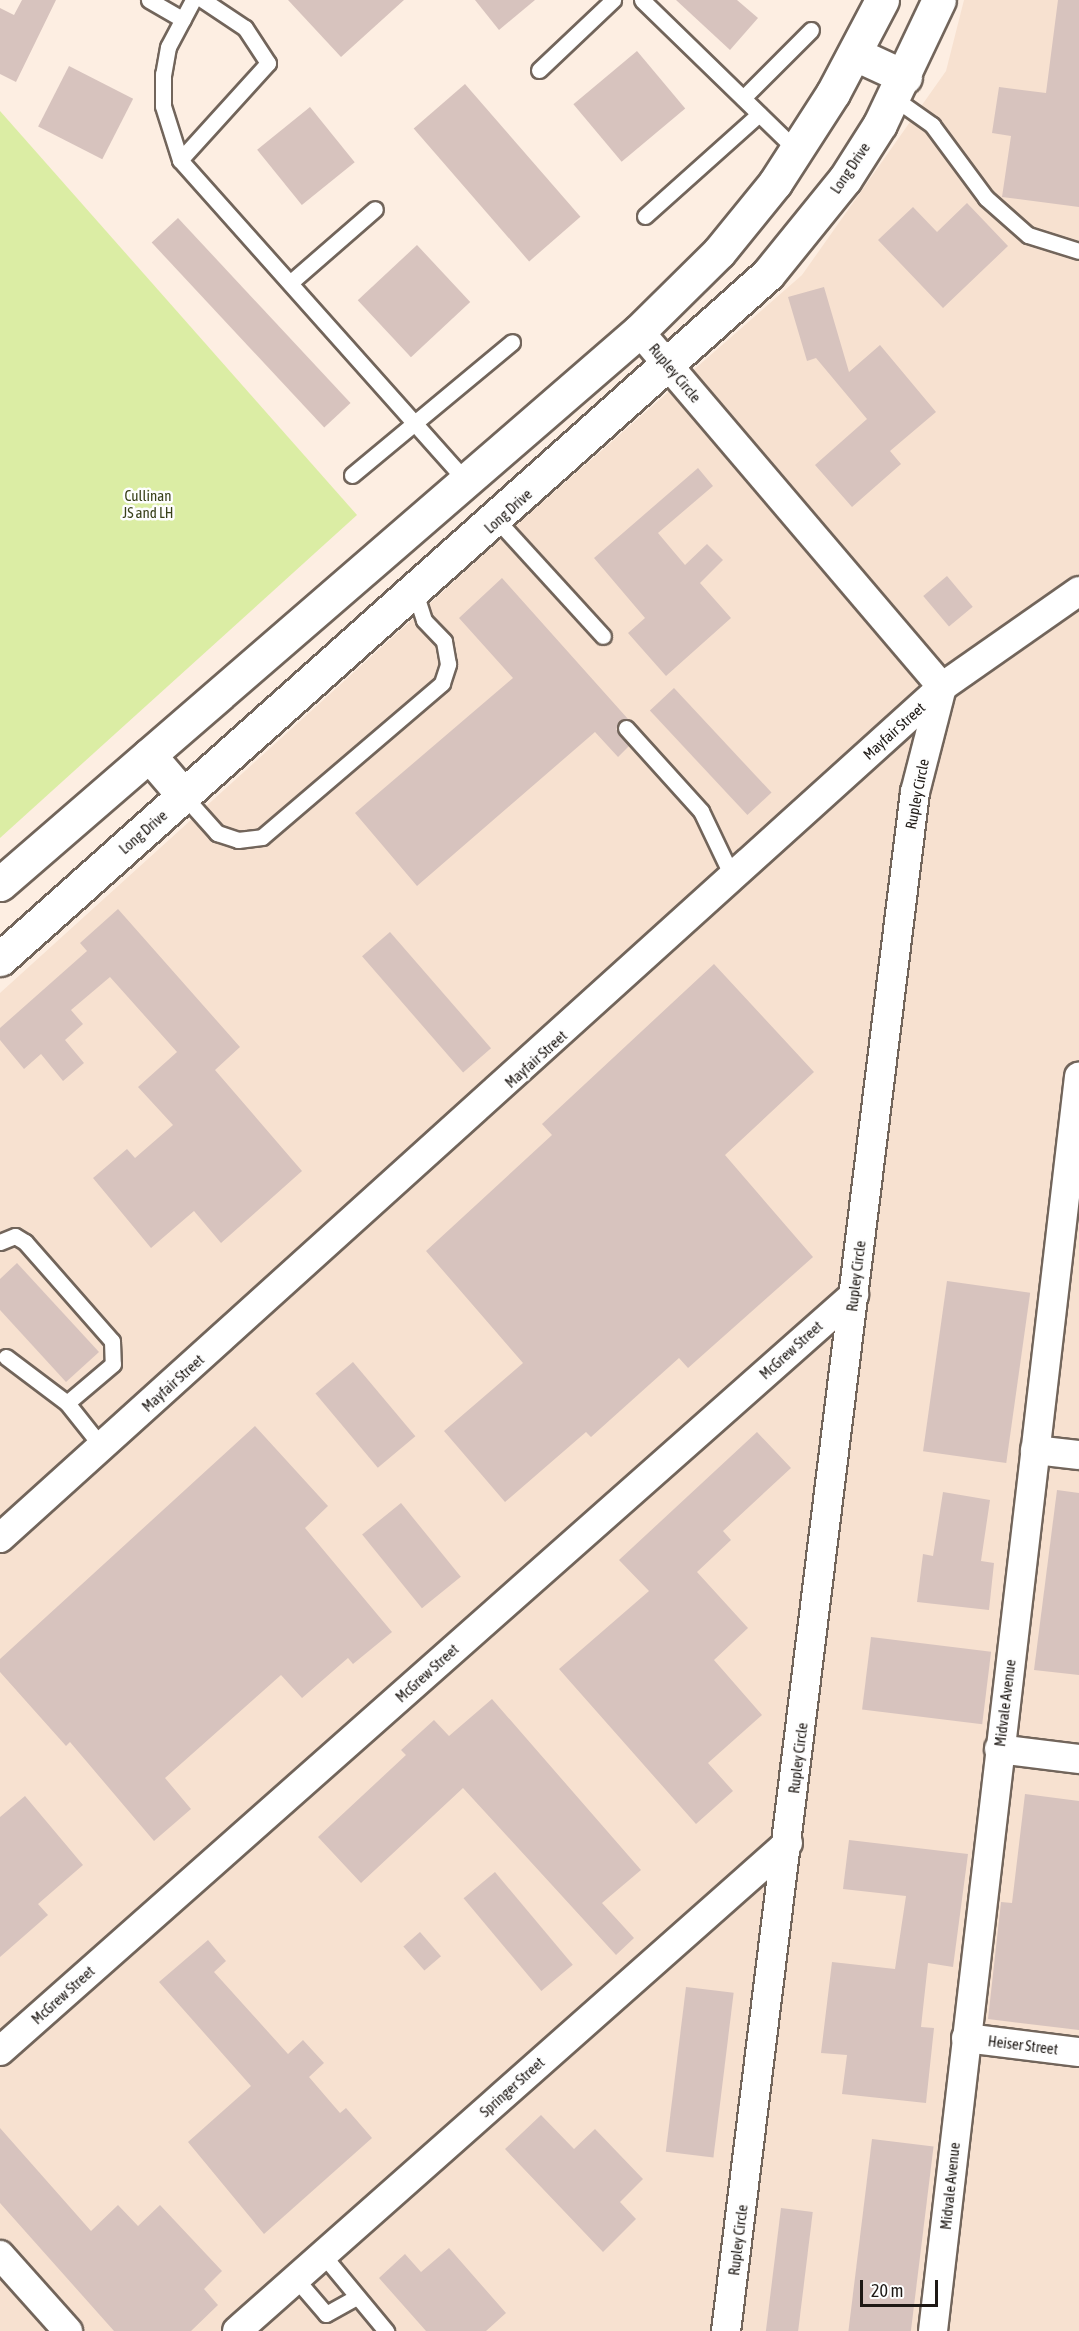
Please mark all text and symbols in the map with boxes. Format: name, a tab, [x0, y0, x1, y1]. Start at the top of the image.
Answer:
street label: Long Drive	[826, 139, 874, 197]
street label: Rupley Circle	[645, 340, 705, 406]
street label: Long Drive	[481, 485, 535, 537]
park label: Cullinan JS and LH	[122, 486, 174, 521]
street label: Mayfair Street	[859, 698, 929, 764]
street label: Rupley Circle	[901, 757, 933, 831]
street label: Long Drive	[115, 806, 171, 858]
street label: Mayfair Street	[501, 1026, 571, 1092]
street label: Rupley Circle	[843, 1239, 869, 1313]
street label: McGrew Street	[756, 1317, 826, 1383]
street label: Mayfair Street	[138, 1350, 208, 1416]
street label: McGrew Street	[392, 1640, 462, 1706]
street label: Midvale Avenue	[991, 1658, 1019, 1748]
street label: Rupley Circle	[785, 1721, 811, 1795]
street label: McGrew Street	[28, 1962, 98, 2028]
street label: Heiser Street	[987, 2032, 1059, 2058]
street label: Springer Street	[476, 2053, 548, 2121]
street label: Midvale Avenue	[936, 2141, 964, 2231]
street label: Rupley Circle	[725, 2203, 751, 2277]
scale bar	[863, 2268, 941, 2306]
text: 20 m	[871, 2280, 903, 2301]

